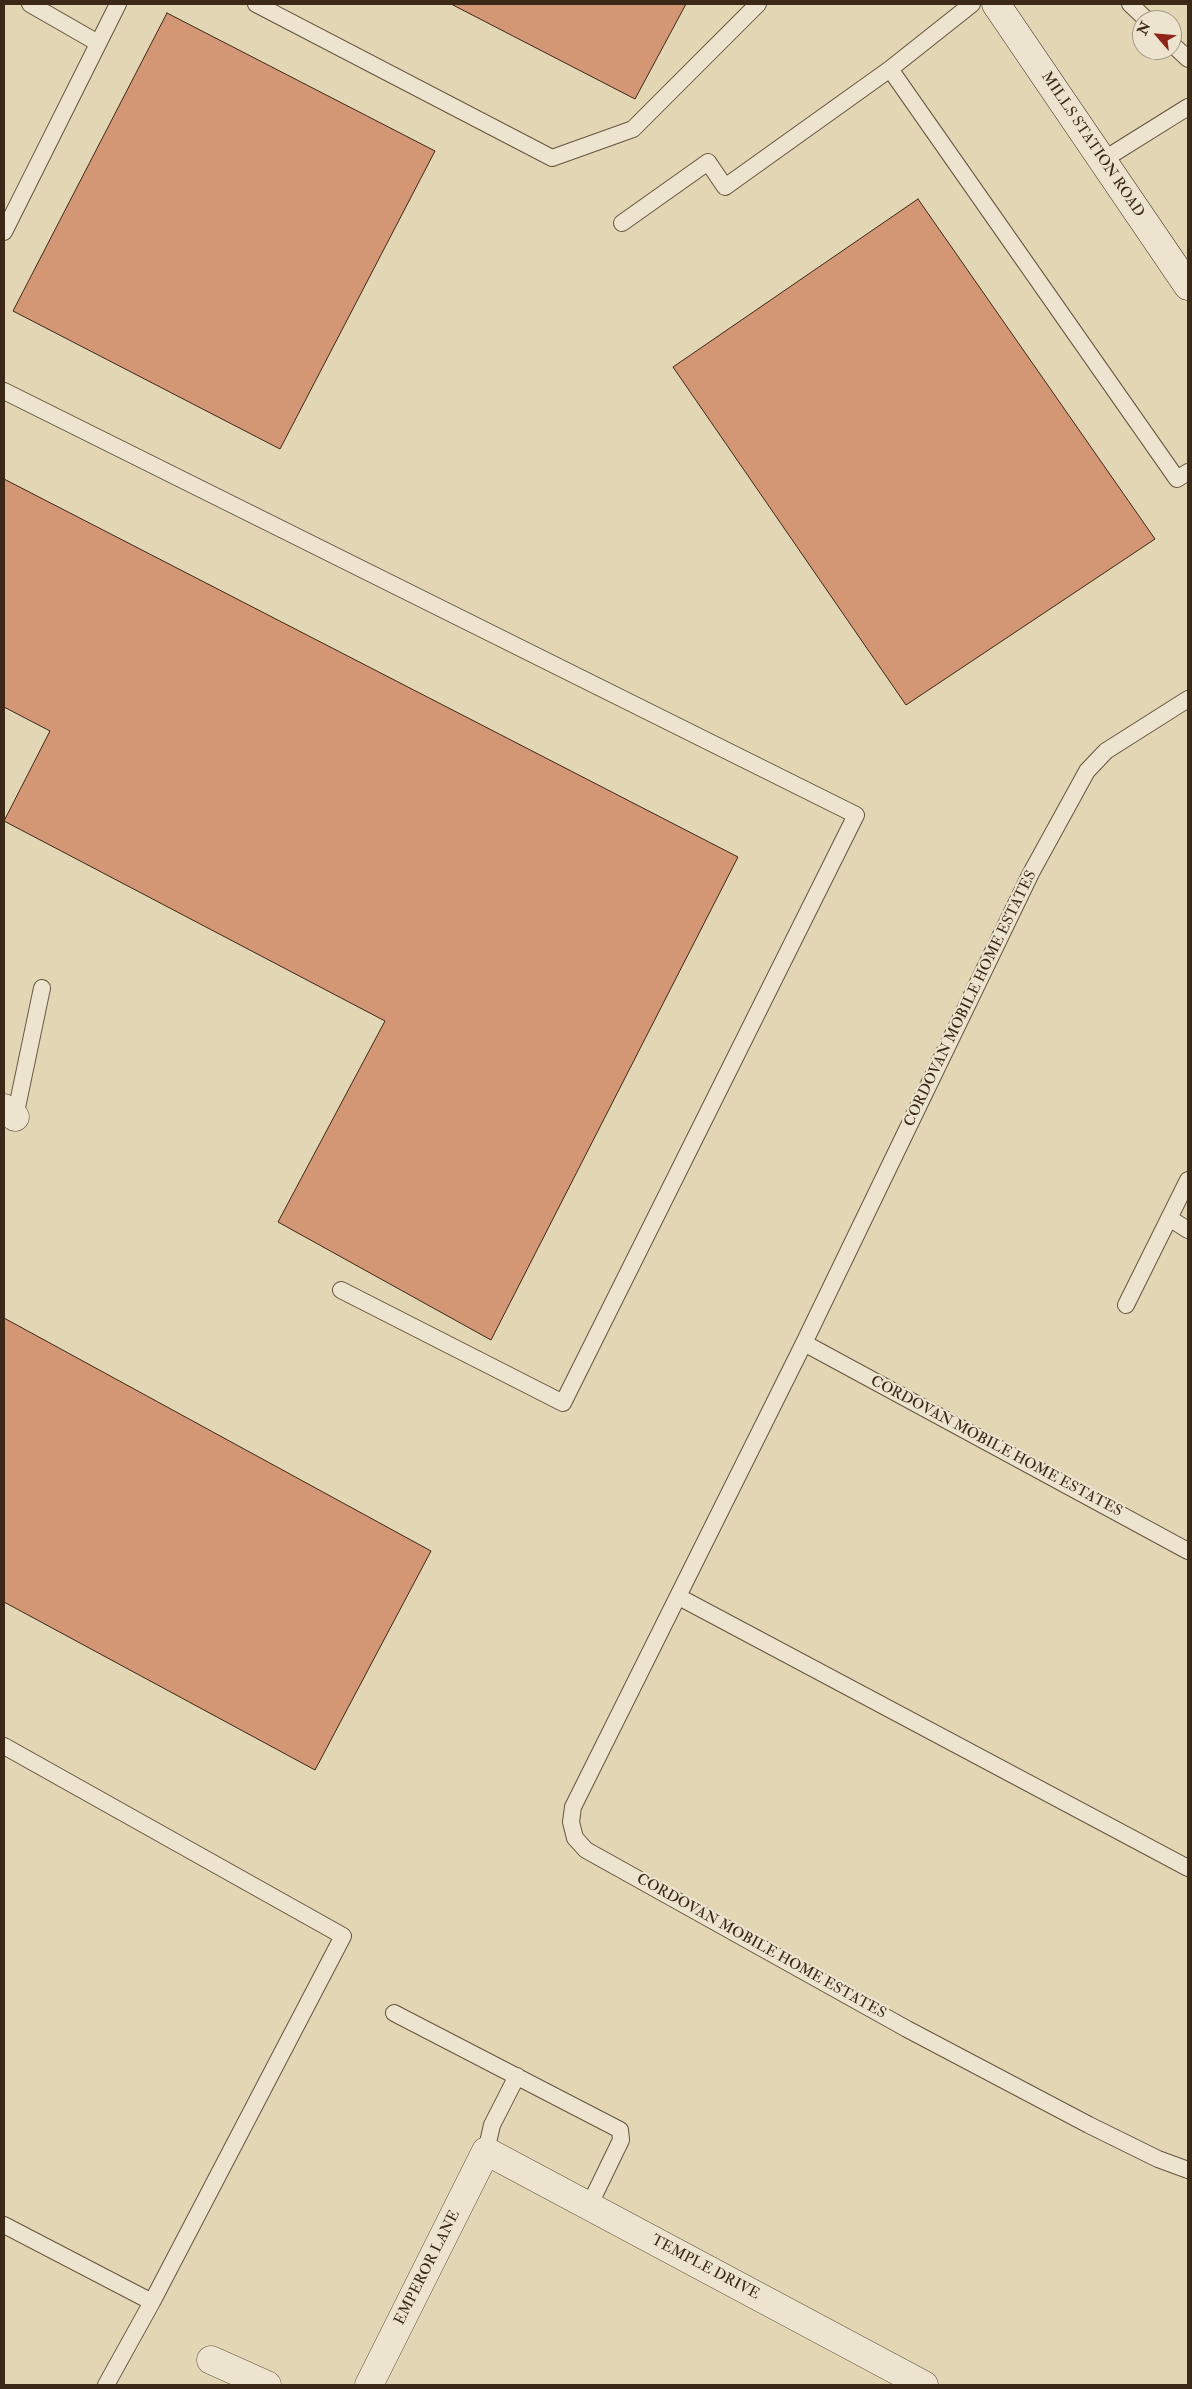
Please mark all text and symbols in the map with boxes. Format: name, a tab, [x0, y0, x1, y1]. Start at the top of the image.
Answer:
north arrow	[1132, 10, 1182, 60]
text: N	[1134, 19, 1154, 38]
street label: MILLS STATION ROAD	[1037, 69, 1147, 221]
street label: CORDOVAN MOBILE HOME ESTATES	[901, 868, 1041, 1130]
street label: CORDOVAN MOBILE HOME ESTATES	[867, 1373, 1125, 1521]
street label: CORDOVAN MOBILE HOME ESTATES	[633, 1871, 889, 2023]
street label: EMPEROR LANE	[391, 2208, 465, 2328]
street label: TEMPLE DRIVE	[648, 2232, 762, 2304]

